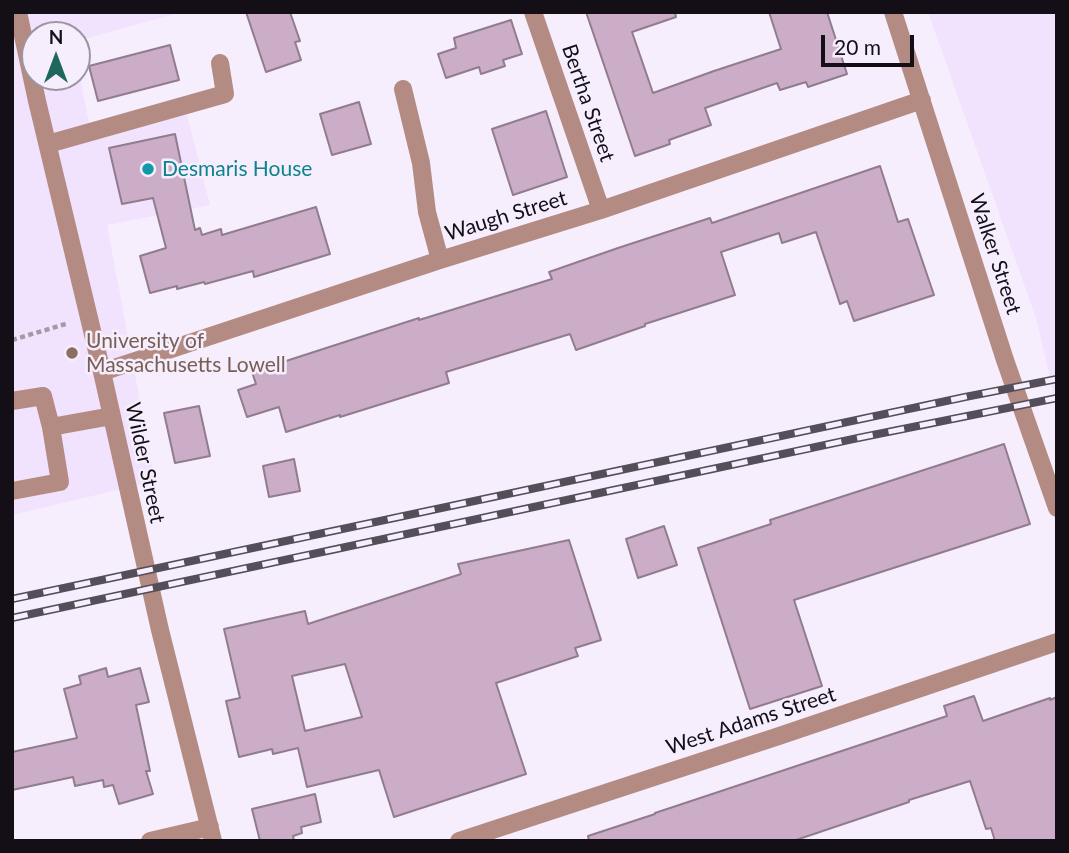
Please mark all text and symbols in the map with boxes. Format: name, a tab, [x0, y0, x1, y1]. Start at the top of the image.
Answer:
north arrow	[21, 21, 91, 91]
scale bar	[824, 21, 917, 65]
text: N	[49, 25, 63, 48]
text: 20 m	[834, 34, 881, 59]
street label: Bertha Street	[556, 41, 620, 165]
place label: Desmaris House	[162, 156, 312, 182]
marker: Desmaris House	[140, 161, 156, 177]
street label: Waugh Street	[442, 186, 570, 246]
street label: Walker Street	[964, 190, 1026, 318]
place label: University of Massachusetts Lowell	[86, 328, 286, 378]
marker: University of Massachusetts Lowell	[64, 345, 80, 361]
street label: Wilder Street	[120, 400, 170, 526]
street label: West Adams Street	[663, 682, 839, 760]

